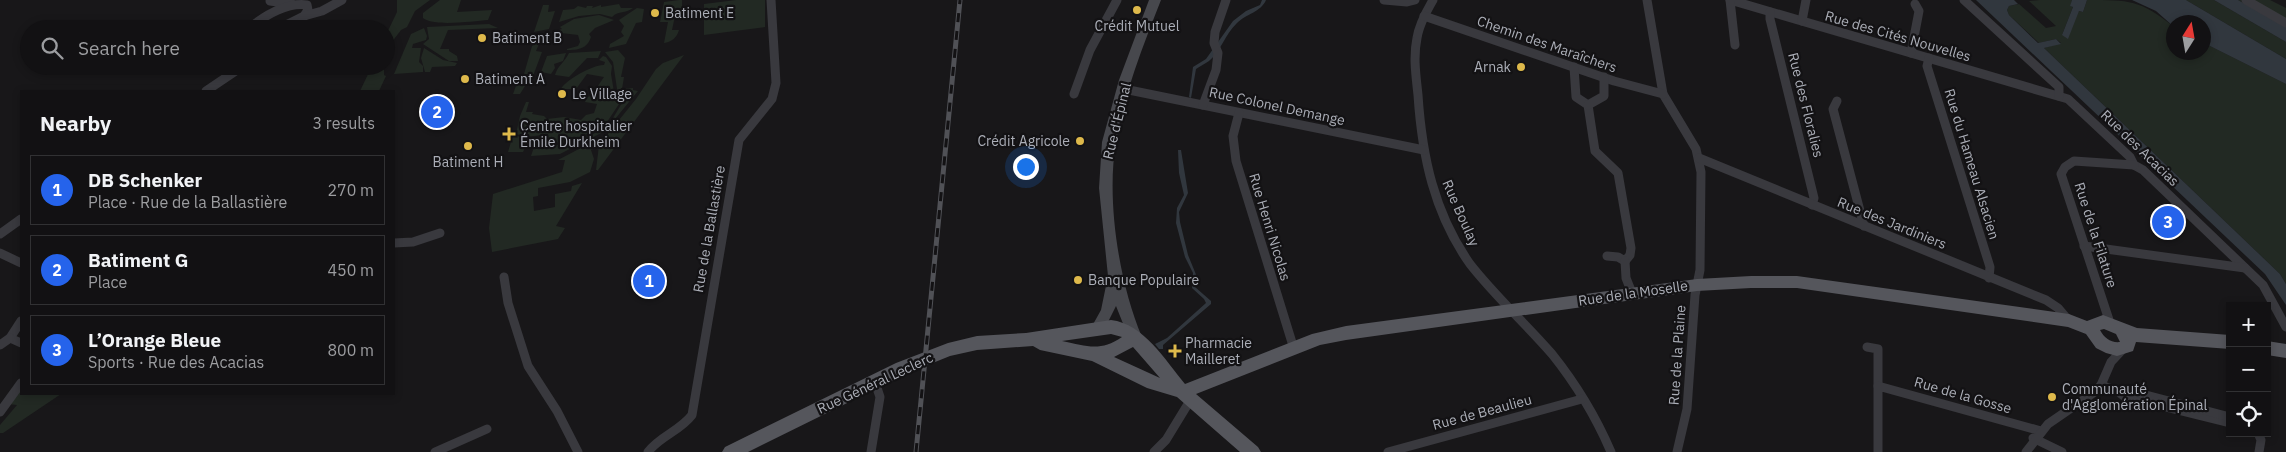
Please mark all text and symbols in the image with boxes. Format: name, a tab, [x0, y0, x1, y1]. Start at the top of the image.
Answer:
place label: Batiment E	[665, 4, 734, 22]
marker: Crédit Mutuel	[1131, 4, 1143, 16]
marker: Batiment E	[649, 7, 661, 19]
street label: Rue des Cités Nouvelles	[1823, 7, 1973, 65]
street label: Chemin des Maraîchers	[1475, 12, 1619, 76]
north arrow	[2166, 15, 2211, 60]
place label: Crédit Mutuel	[1095, 17, 1180, 35]
search box	[20, 20, 395, 75]
place label: Batiment B	[492, 29, 562, 47]
marker: Batiment B	[476, 32, 488, 44]
icon: search	[38, 34, 66, 62]
text: Search here	[78, 36, 180, 60]
street label: Rue des Floralies	[1784, 51, 1828, 160]
place label: Arnak	[1474, 58, 1512, 76]
marker: Arnak	[1515, 61, 1527, 73]
place label: Batiment A	[475, 70, 545, 88]
marker: Batiment A	[459, 73, 471, 85]
street label: Rue d'Épinal	[1098, 80, 1135, 161]
street label: Rue Colonel Demange	[1207, 83, 1347, 129]
place label: Le Village	[572, 85, 632, 103]
street label: Rue du Hameau Alsacien	[1941, 87, 2003, 241]
marker: Le Village	[556, 88, 568, 100]
pin: 2	[421, 93, 453, 131]
street label: Rue des Acacias	[2097, 106, 2183, 190]
text: Nearby	[40, 109, 111, 137]
text: 3 results	[312, 113, 375, 133]
place label: Centre hospitalier Émile Durkheim	[520, 117, 632, 151]
marker: Centre hospitalier Émile Durkheim	[502, 127, 516, 141]
place label: Crédit Agricole	[977, 132, 1070, 150]
marker: Crédit Agricole	[1074, 135, 1086, 147]
marker: Batiment H	[462, 140, 474, 152]
place label: Batiment H	[432, 153, 504, 171]
your location	[1013, 154, 1039, 180]
street label: Rue de la Ballastière	[689, 164, 729, 294]
text: DB Schenker	[88, 168, 202, 192]
street label: Rue Henri Nicolas	[1245, 171, 1295, 283]
street label: Rue Boulay	[1438, 177, 1484, 249]
text: 1	[52, 180, 62, 200]
text: 270 m	[327, 180, 374, 200]
street label: Rue de la Filature	[2070, 180, 2122, 290]
text: Place · Rue de la Ballastière	[88, 192, 287, 212]
street label: Rue des Jardiniers	[1835, 193, 1949, 253]
pin: 3	[2152, 203, 2184, 241]
text: Batiment G	[88, 248, 189, 272]
text: 2	[52, 260, 62, 280]
text: 450 m	[327, 260, 374, 280]
pin: 1	[633, 262, 665, 300]
place label: Banque Populaire	[1088, 271, 1200, 289]
text: Place	[88, 272, 127, 292]
marker: Banque Populaire	[1072, 274, 1084, 286]
street label: Rue de la Moselle	[1577, 276, 1689, 310]
map controls	[2226, 302, 2271, 437]
button: +	[2226, 302, 2271, 347]
street label: Rue de la Plaine	[1665, 304, 1690, 406]
text: L’Orange Bleue	[88, 328, 221, 352]
place label: Pharmacie Mailleret	[1185, 334, 1252, 368]
text: 3	[52, 340, 62, 360]
text: 800 m	[327, 340, 374, 360]
marker: Pharmacie Mailleret	[1169, 345, 1181, 357]
button: −	[2226, 347, 2271, 392]
street label: Rue Général Leclerc	[814, 348, 936, 418]
text: Sports · Rue des Acacias	[88, 352, 264, 372]
street label: Rue de la Gosse	[1912, 373, 2014, 418]
place label: Communauté d'Agglomération Épinal	[2062, 380, 2207, 414]
street label: Rue de Beaulieu	[1430, 390, 1534, 434]
marker: Communauté d'Agglomération Épinal	[2046, 391, 2058, 403]
button: locate	[2226, 392, 2271, 437]

